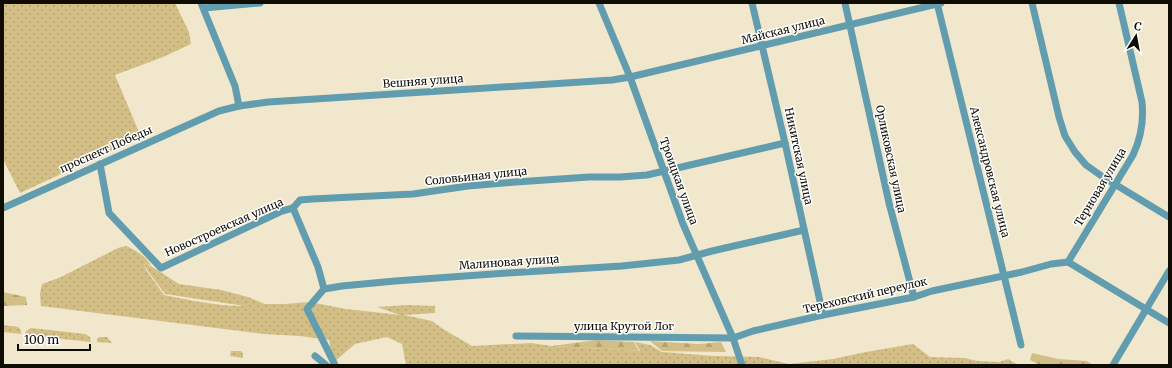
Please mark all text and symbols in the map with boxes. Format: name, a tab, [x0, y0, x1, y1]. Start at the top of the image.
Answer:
street label: Майская улица	[740, 13, 826, 47]
north arrow	[1116, 16, 1156, 56]
text: С	[1133, 19, 1143, 34]
street label: Вешняя улица	[382, 71, 464, 91]
street label: Орликовская улица	[873, 104, 909, 214]
street label: Александровская улица	[967, 104, 1013, 239]
street label: Никитская улица	[782, 106, 816, 206]
street label: проспект Победы	[58, 122, 155, 176]
street label: Троицкая улица	[657, 135, 701, 227]
street label: Терновая улица	[1071, 145, 1129, 229]
street label: Соловьиная улица	[424, 164, 528, 188]
street label: Новостроевская улица	[163, 195, 285, 259]
street label: Малиновая улица	[458, 252, 560, 272]
street label: Тереховский переулок	[801, 274, 929, 316]
street label: улица Крутой Лог	[574, 319, 674, 333]
scale bar	[18, 326, 90, 352]
text: 100 m	[24, 332, 59, 347]

